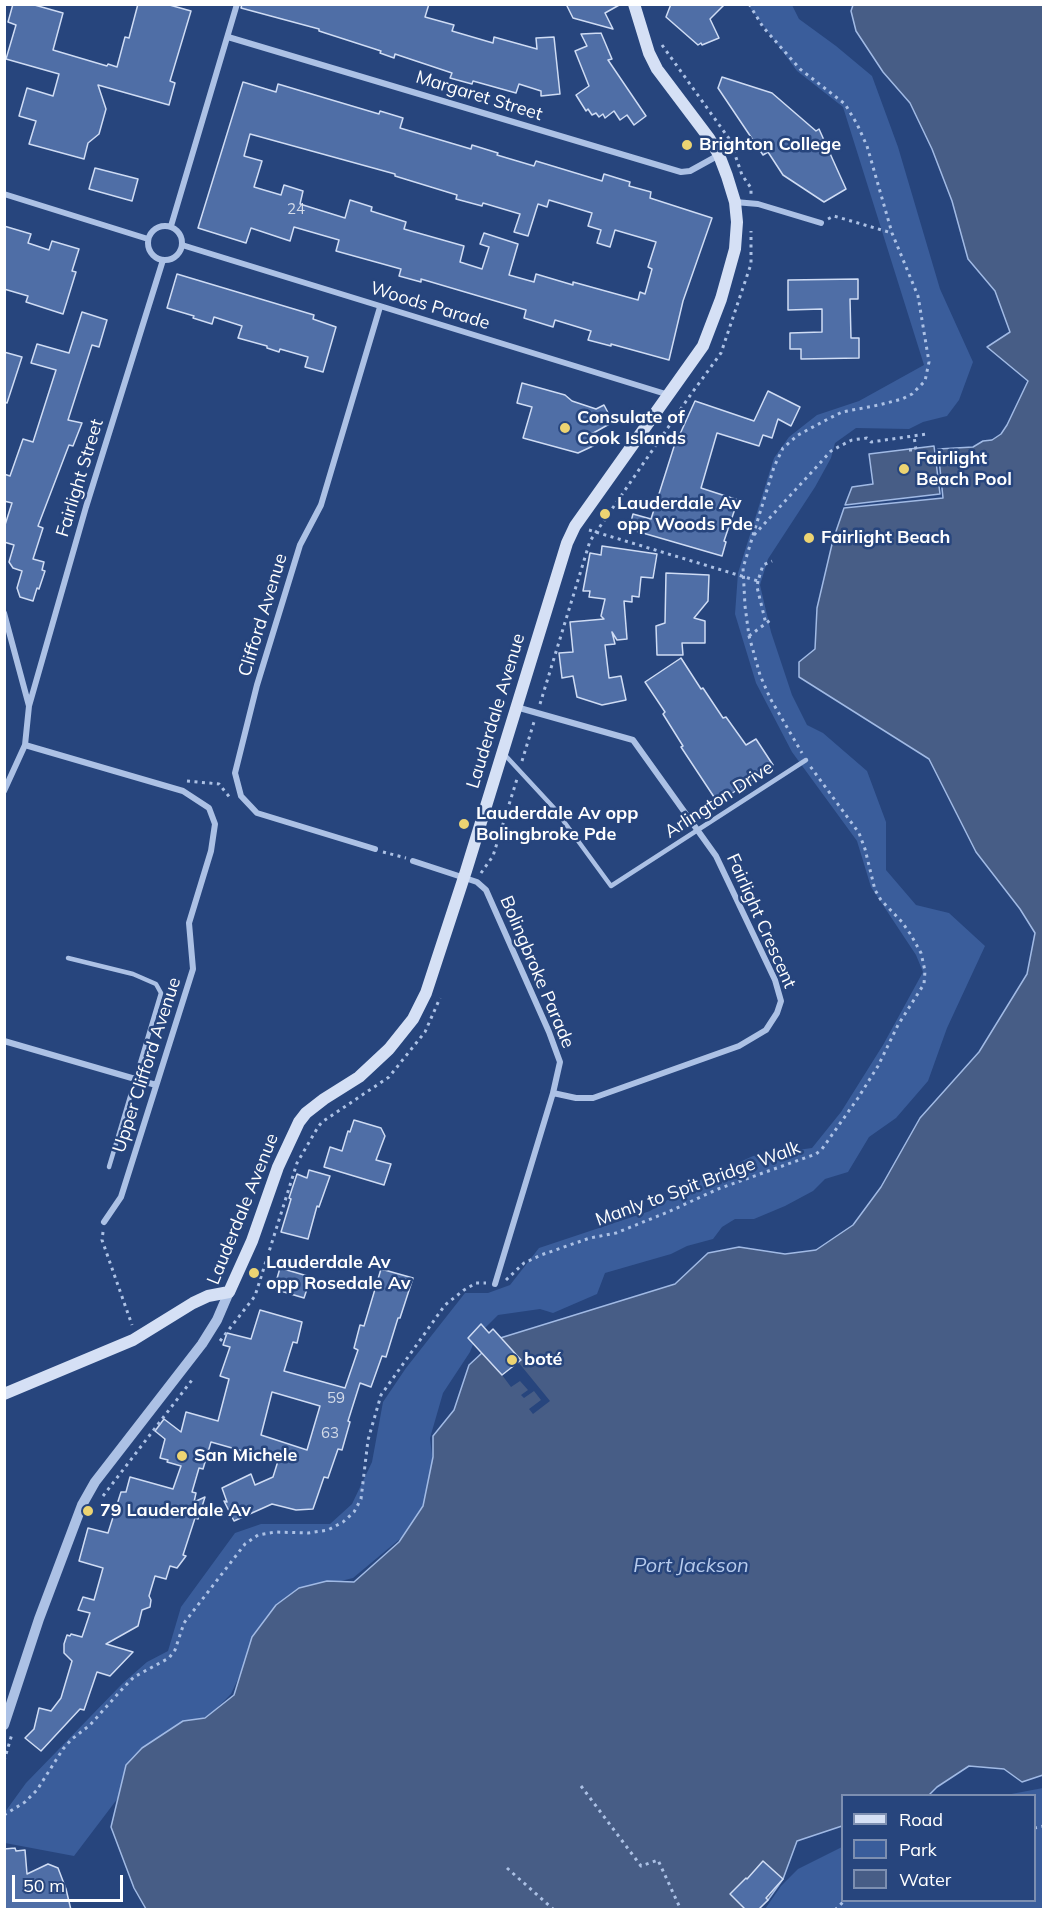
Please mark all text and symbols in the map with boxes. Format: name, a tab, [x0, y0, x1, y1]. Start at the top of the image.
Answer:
street label: Margaret Street	[413, 66, 545, 126]
place label: Brighton College	[699, 134, 841, 156]
marker: Brighton College	[680, 138, 694, 152]
house number: 24	[287, 200, 305, 218]
street label: Woods Parade	[368, 278, 492, 334]
place label: Consulate of Cook Islands	[577, 407, 686, 450]
street label: Fairlight Street	[52, 416, 108, 540]
marker: Consulate of Cook Islands	[558, 421, 572, 435]
place label: Fairlight Beach Pool	[916, 448, 1012, 490]
marker: Fairlight Beach Pool	[897, 462, 911, 476]
place label: Lauderdale Av opp Woods Pde	[617, 493, 753, 536]
marker: Lauderdale Av opp Woods Pde	[598, 507, 612, 521]
place label: Fairlight Beach	[821, 527, 950, 549]
marker: Fairlight Beach	[802, 531, 816, 545]
street label: Clifford Avenue	[234, 551, 292, 679]
street label: Lauderdale Avenue	[462, 631, 530, 791]
street label: Arlington Drive	[661, 757, 777, 843]
place label: Lauderdale Av opp Bolingbroke Pde	[476, 803, 638, 846]
marker: Lauderdale Av opp Bolingbroke Pde	[457, 817, 471, 831]
street label: Fairlight Crescent	[722, 850, 800, 992]
street label: Bolingbroke Parade	[495, 893, 579, 1051]
street label: Upper Clifford Avenue	[108, 975, 186, 1155]
street label: Lauderdale Avenue	[203, 1130, 283, 1288]
street label: Manly to Spit Bridge Walk	[593, 1137, 803, 1231]
place label: Lauderdale Av opp Rosedale Av	[266, 1252, 410, 1294]
marker: Lauderdale Av opp Rosedale Av	[247, 1266, 261, 1280]
place label: boté	[524, 1349, 562, 1371]
marker: boté	[505, 1353, 519, 1367]
house number: 59	[327, 1389, 345, 1407]
house number: 63	[321, 1424, 339, 1442]
place label: San Michele	[194, 1445, 297, 1467]
marker: San Michele	[175, 1449, 189, 1463]
place label: 79 Lauderdale Av	[100, 1500, 251, 1522]
marker: 79 Lauderdale Av	[81, 1504, 95, 1518]
water label: Port Jackson	[633, 1554, 749, 1578]
legend	[841, 1794, 1036, 1902]
text: Road	[899, 1808, 943, 1831]
text: Park	[899, 1838, 937, 1861]
scale bar	[15, 1863, 126, 1901]
text: Water	[899, 1868, 951, 1891]
text: 50 m	[23, 1874, 65, 1897]

